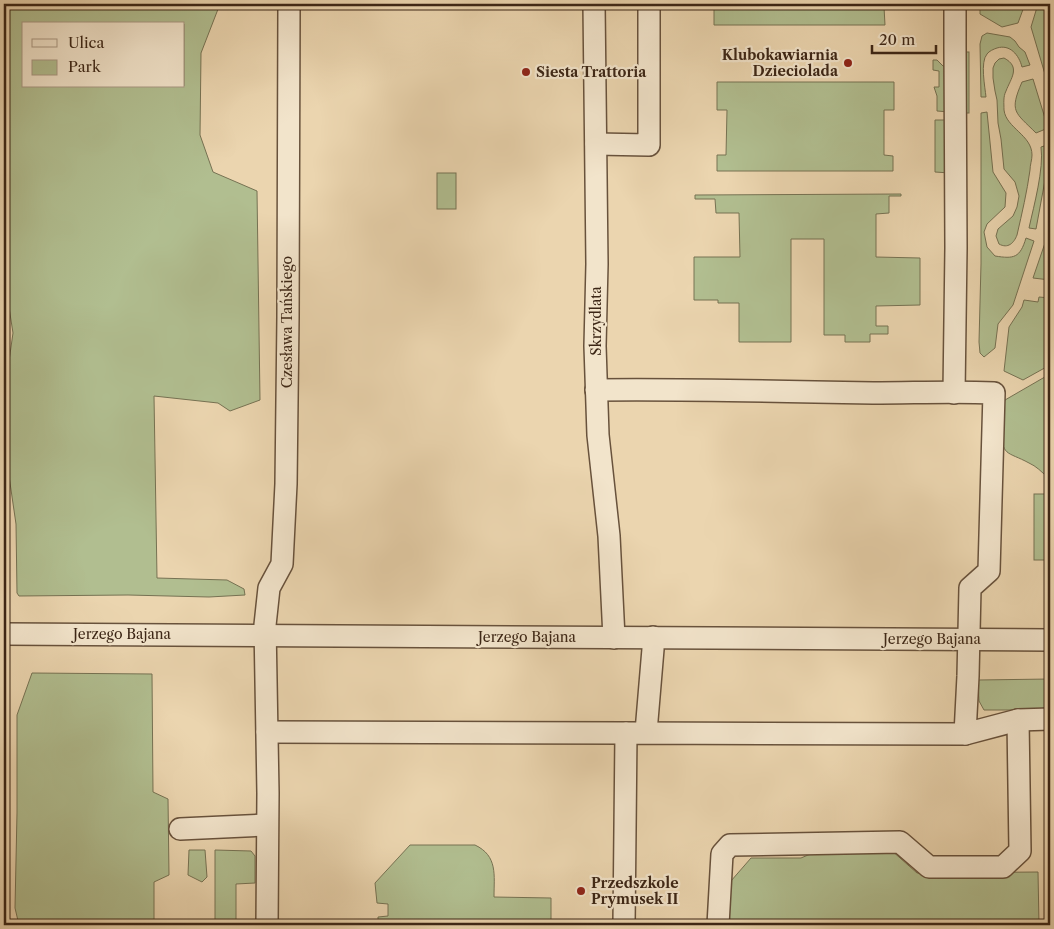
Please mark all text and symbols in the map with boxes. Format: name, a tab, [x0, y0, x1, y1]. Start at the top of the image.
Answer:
legend	[22, 22, 185, 88]
scale bar	[872, 22, 935, 54]
text: 20 m	[879, 30, 915, 49]
text: Ulica	[68, 33, 104, 52]
place label: Klubokawiarnia Dzieciolada	[722, 46, 839, 80]
text: Park	[68, 57, 102, 76]
marker: Klubokawiarnia Dzieciolada	[842, 57, 854, 69]
place label: Siesta Trattoria	[536, 63, 647, 81]
marker: Siesta Trattoria	[520, 66, 532, 78]
street label: Czesława Tańskiego	[278, 256, 296, 388]
street label: Skrzydlata	[587, 286, 605, 356]
street label: Jerzego Bajana	[71, 625, 172, 643]
street label: Jerzego Bajana	[476, 628, 577, 646]
street label: Jerzego Bajana	[881, 630, 982, 648]
place label: Przedszkole Prymusek II	[591, 874, 679, 908]
marker: Przedszkole Prymusek II	[575, 885, 587, 897]

